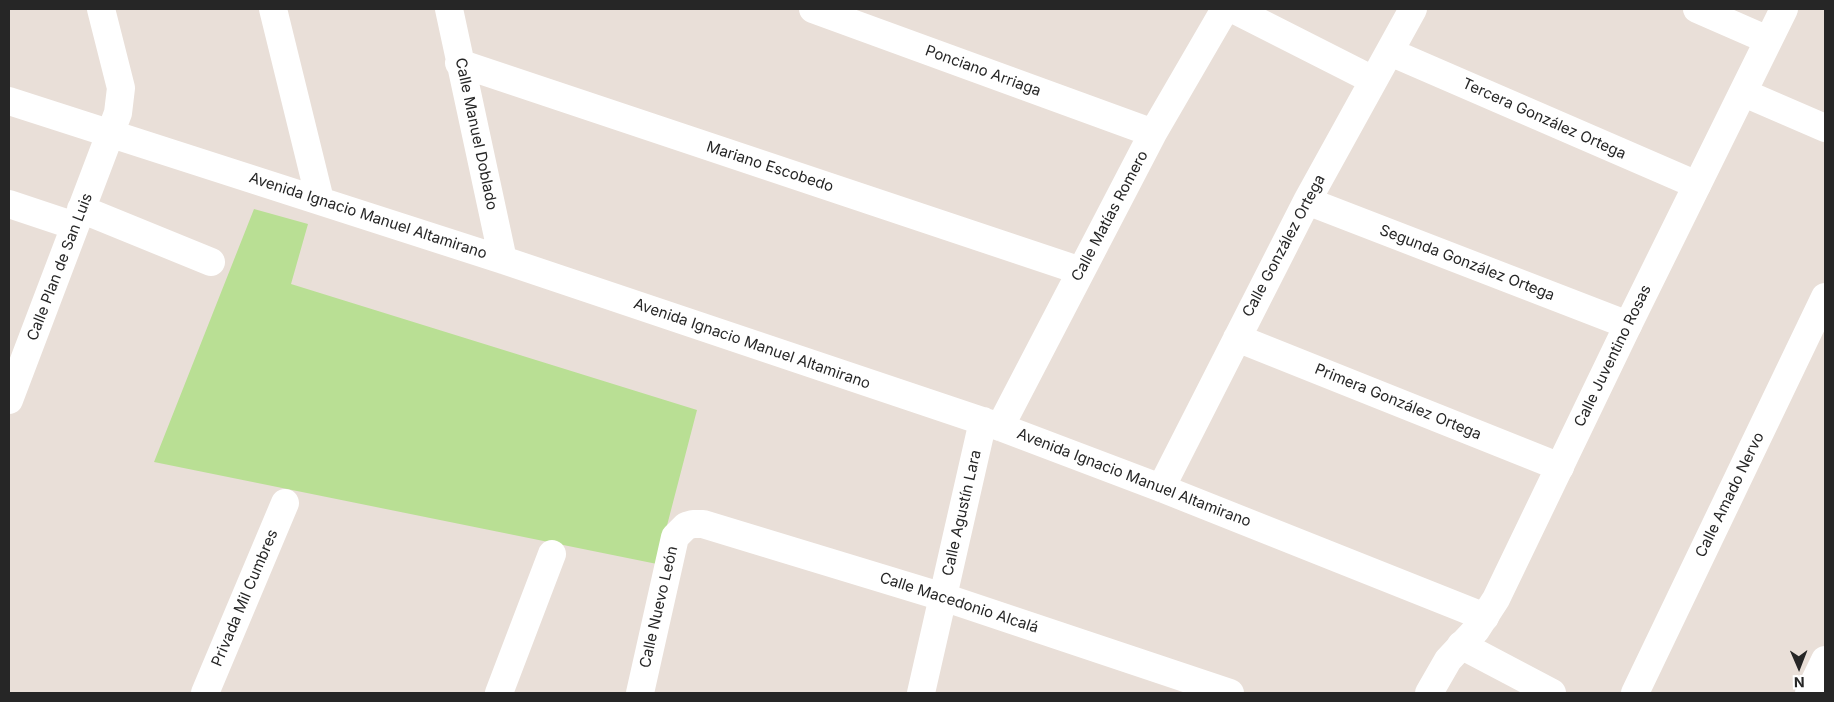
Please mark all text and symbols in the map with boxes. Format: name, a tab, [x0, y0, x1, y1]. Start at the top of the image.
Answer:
street label: Ponciano Arriaga	[923, 42, 1043, 100]
street label: Calle Manuel Doblado	[451, 56, 501, 212]
street label: Tercera González Ortega	[1459, 75, 1629, 163]
street label: Mariano Escobedo	[704, 138, 836, 196]
street label: Calle Matías Romero	[1068, 148, 1152, 284]
street label: Avenida Ignacio Manuel Altamirano	[247, 169, 489, 263]
street label: Calle González Ortega	[1239, 172, 1329, 320]
street label: Calle Plan de San Luis	[24, 191, 96, 343]
street label: Segunda González Ortega	[1377, 221, 1557, 305]
street label: Calle Juventino Rosas	[1571, 282, 1655, 430]
street label: Avenida Ignacio Manuel Altamirano	[631, 295, 873, 393]
street label: Primera González Ortega	[1312, 360, 1484, 444]
street label: Avenida Ignacio Manuel Altamirano	[1015, 425, 1253, 531]
street label: Calle Amado Nervo	[1692, 429, 1768, 561]
street label: Calle Agustín Lara	[939, 448, 985, 578]
street label: Privada Mil Cumbres	[208, 527, 282, 669]
street label: Calle Nuevo León	[636, 544, 682, 670]
street label: Calle Macedonio Alcalá	[877, 569, 1041, 637]
north arrow	[1774, 642, 1824, 692]
text: N	[1794, 674, 1805, 691]

